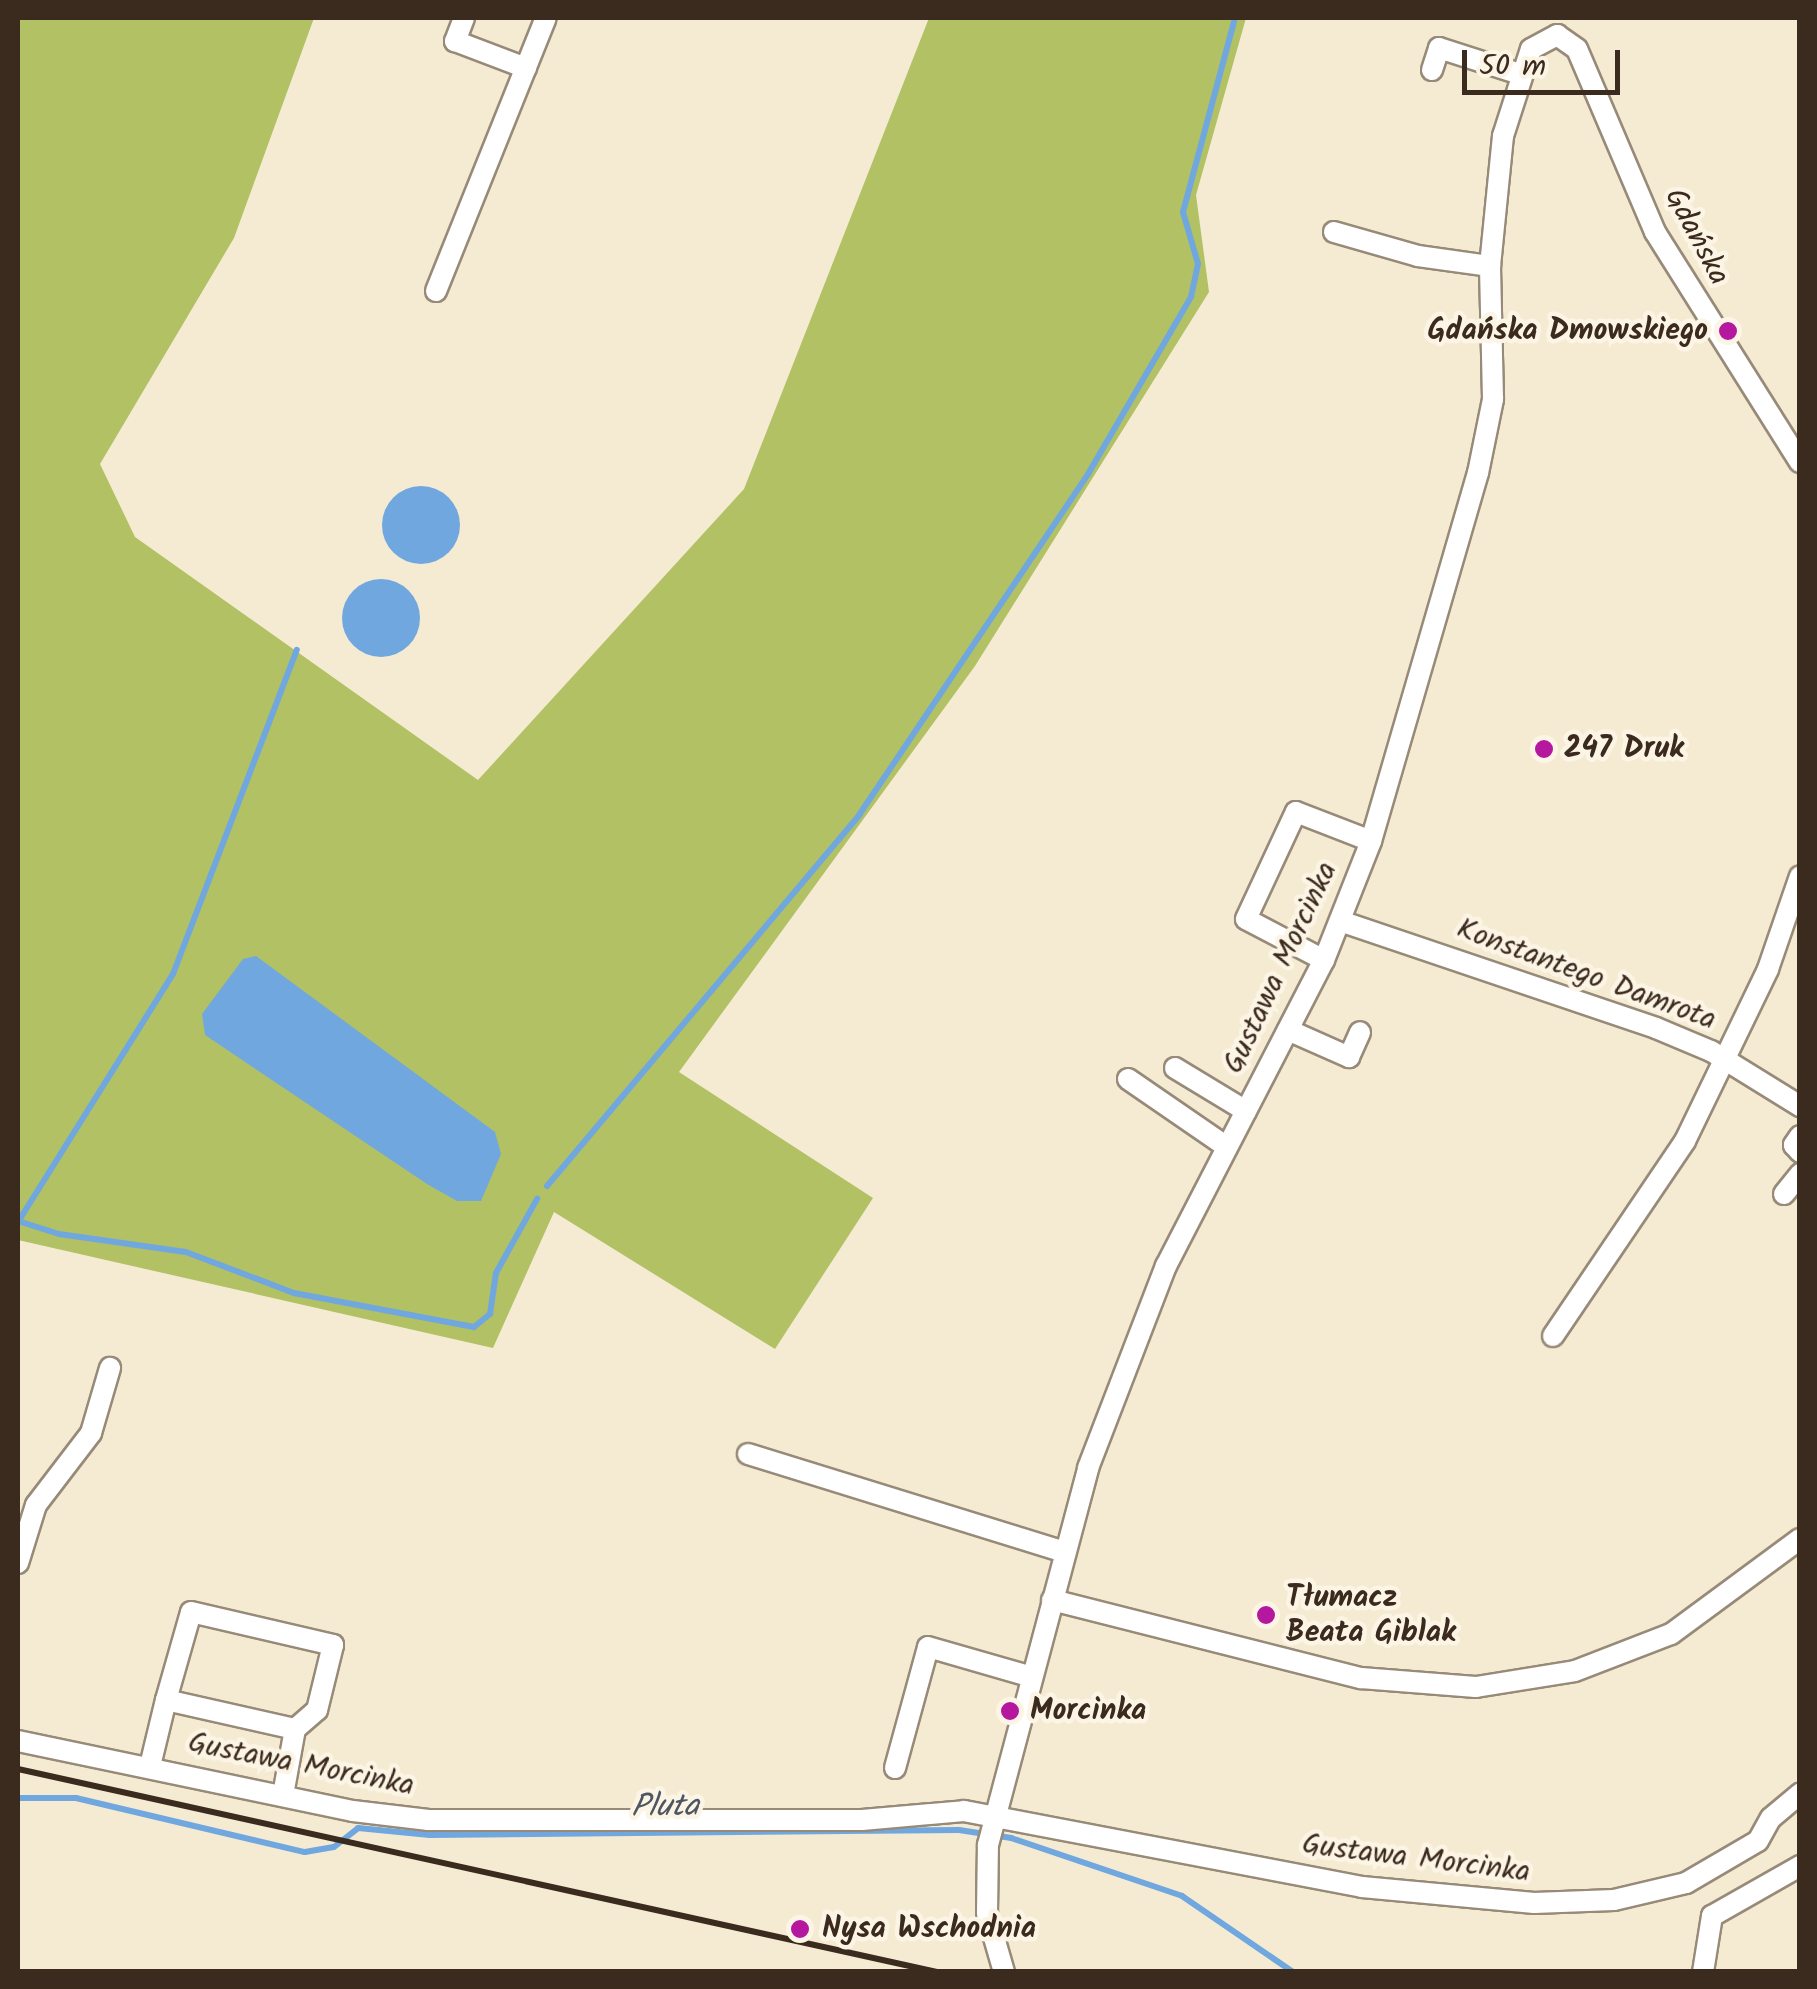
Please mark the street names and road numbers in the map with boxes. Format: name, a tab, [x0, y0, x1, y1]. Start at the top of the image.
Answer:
street label: Gdańska	[1656, 183, 1736, 291]
street label: Gustawa Morcinka	[1216, 856, 1346, 1080]
street label: Konstantego Damrota	[1451, 911, 1721, 1039]
street label: Gustawa Morcinka	[185, 1725, 417, 1805]
street label: Gustawa Morcinka	[1300, 1827, 1532, 1891]

